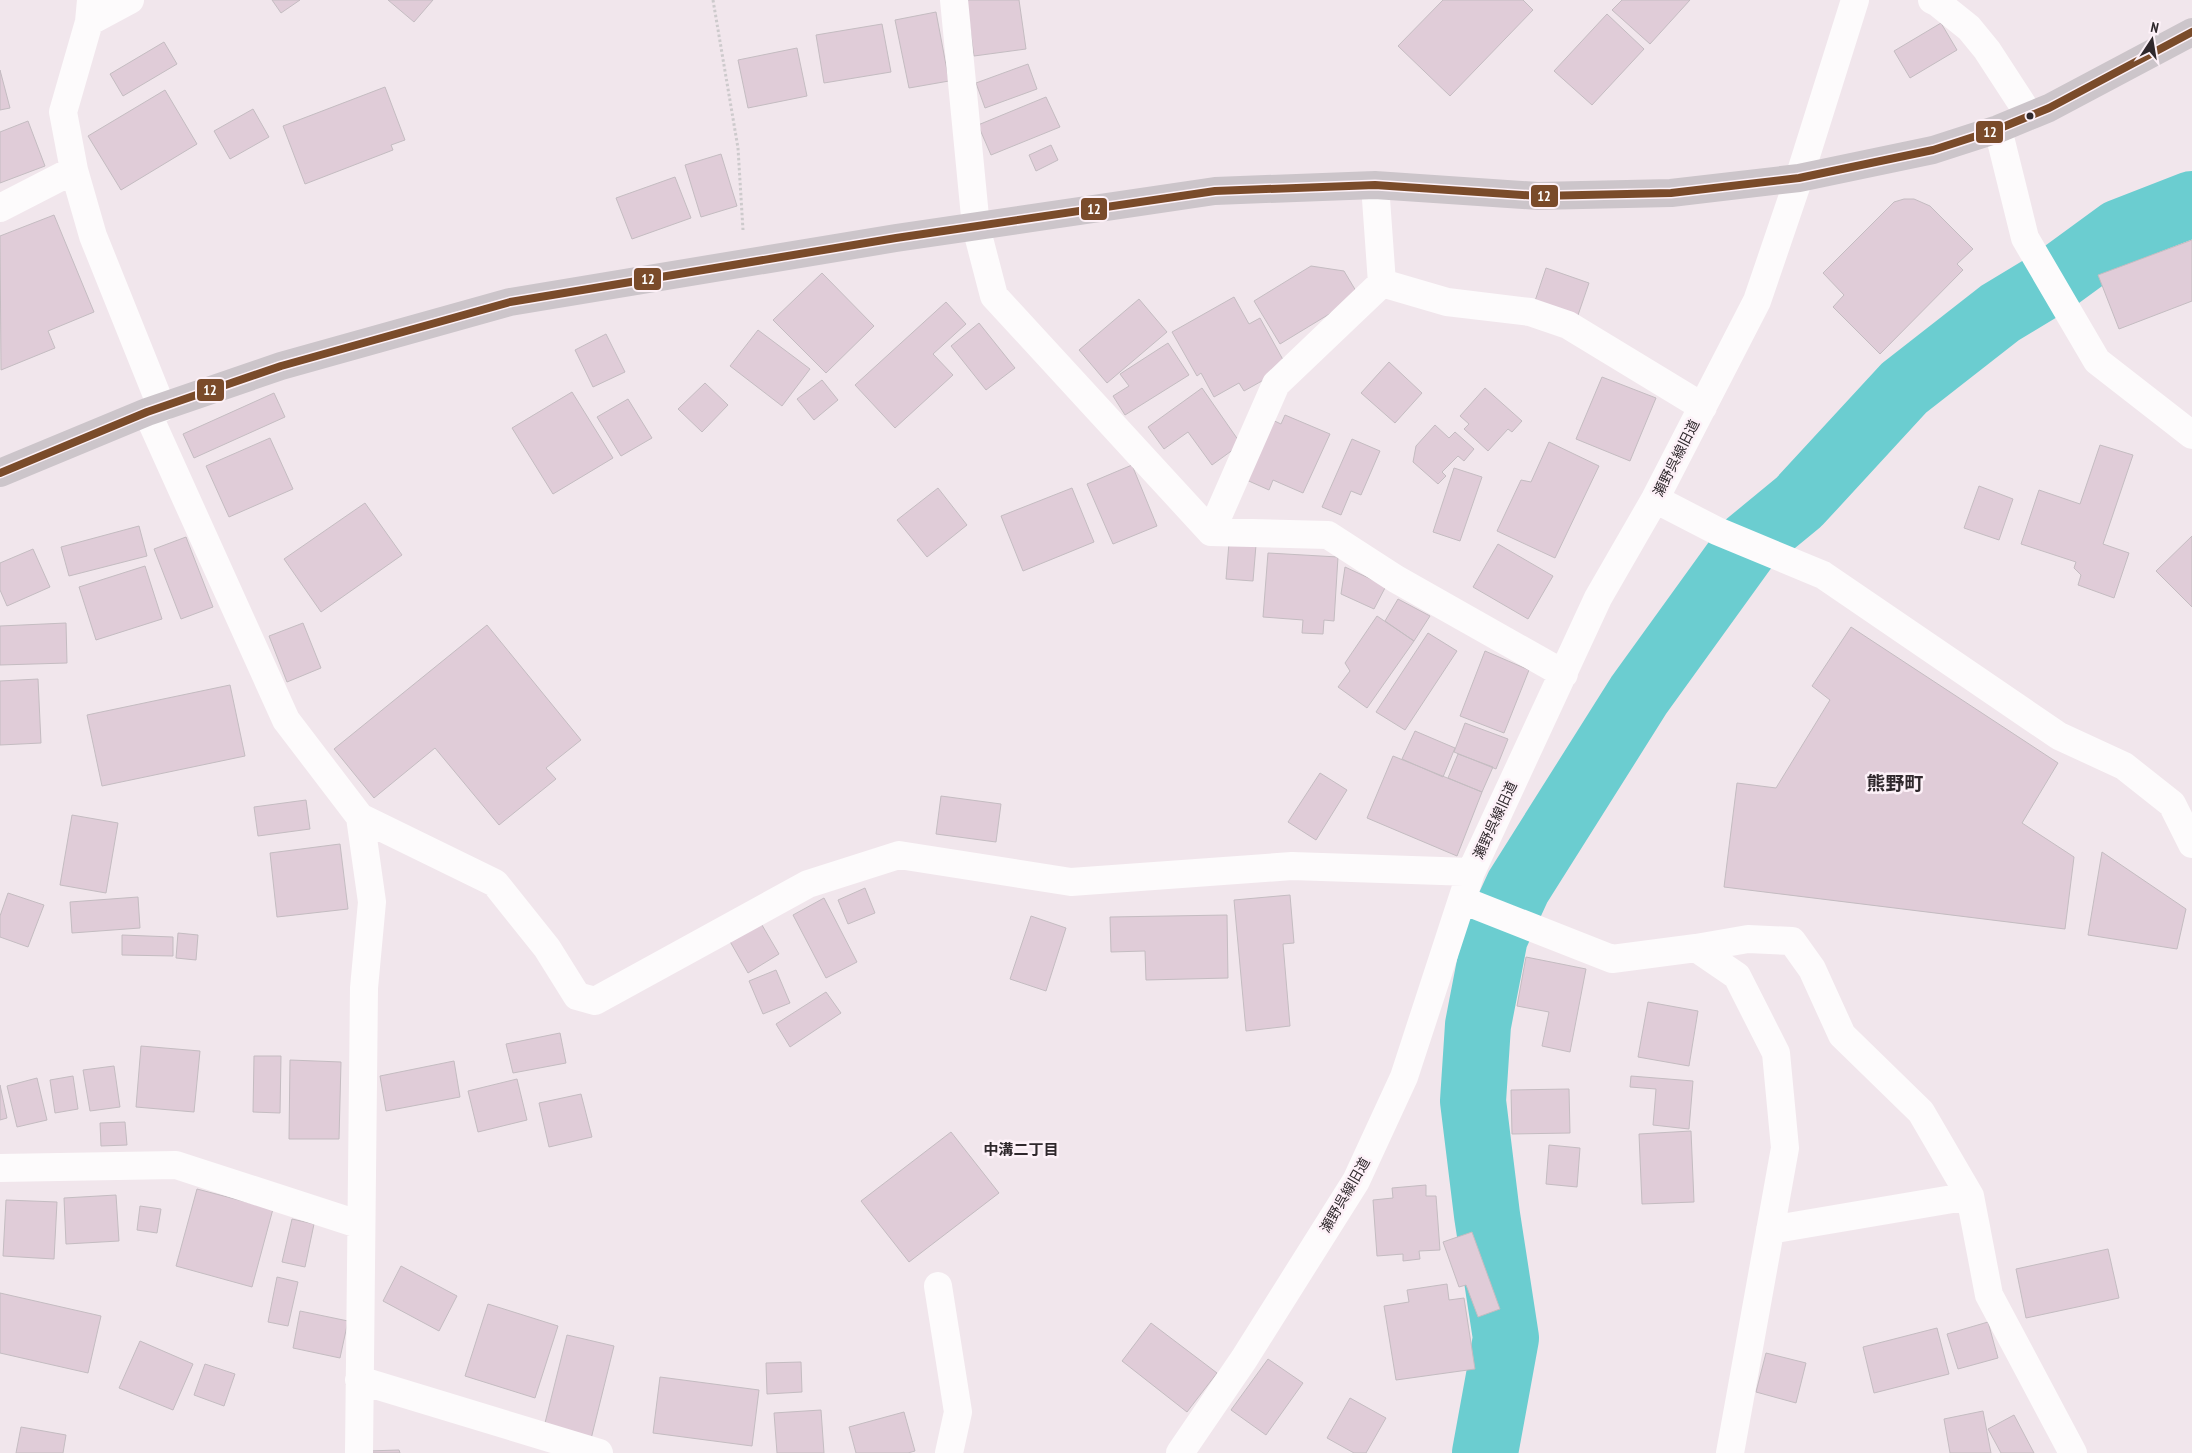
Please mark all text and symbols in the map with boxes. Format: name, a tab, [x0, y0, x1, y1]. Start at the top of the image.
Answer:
north arrow	[2127, 15, 2177, 65]
text: N	[2149, 18, 2160, 37]
unlabelled marker	[2025, 111, 2035, 121]
line badge: 12	[1975, 120, 2004, 144]
text: 12	[1983, 123, 1997, 141]
line badge: 12	[1530, 184, 1559, 208]
text: 12	[1537, 187, 1551, 205]
line badge: 12	[1080, 197, 1108, 221]
text: 12	[1087, 200, 1101, 218]
line badge: 12	[633, 267, 662, 291]
text: 12	[641, 270, 655, 288]
line badge: 12	[196, 378, 225, 402]
text: 12	[203, 381, 217, 399]
street label: 瀬野呉線旧道	[1649, 416, 1703, 500]
district label: 熊野町	[1866, 771, 1924, 795]
street label: 瀬野呉線旧道	[1469, 778, 1521, 862]
district label: 中溝二丁目	[983, 1140, 1059, 1159]
street label: 瀬野呉線旧道	[1316, 1154, 1374, 1236]

